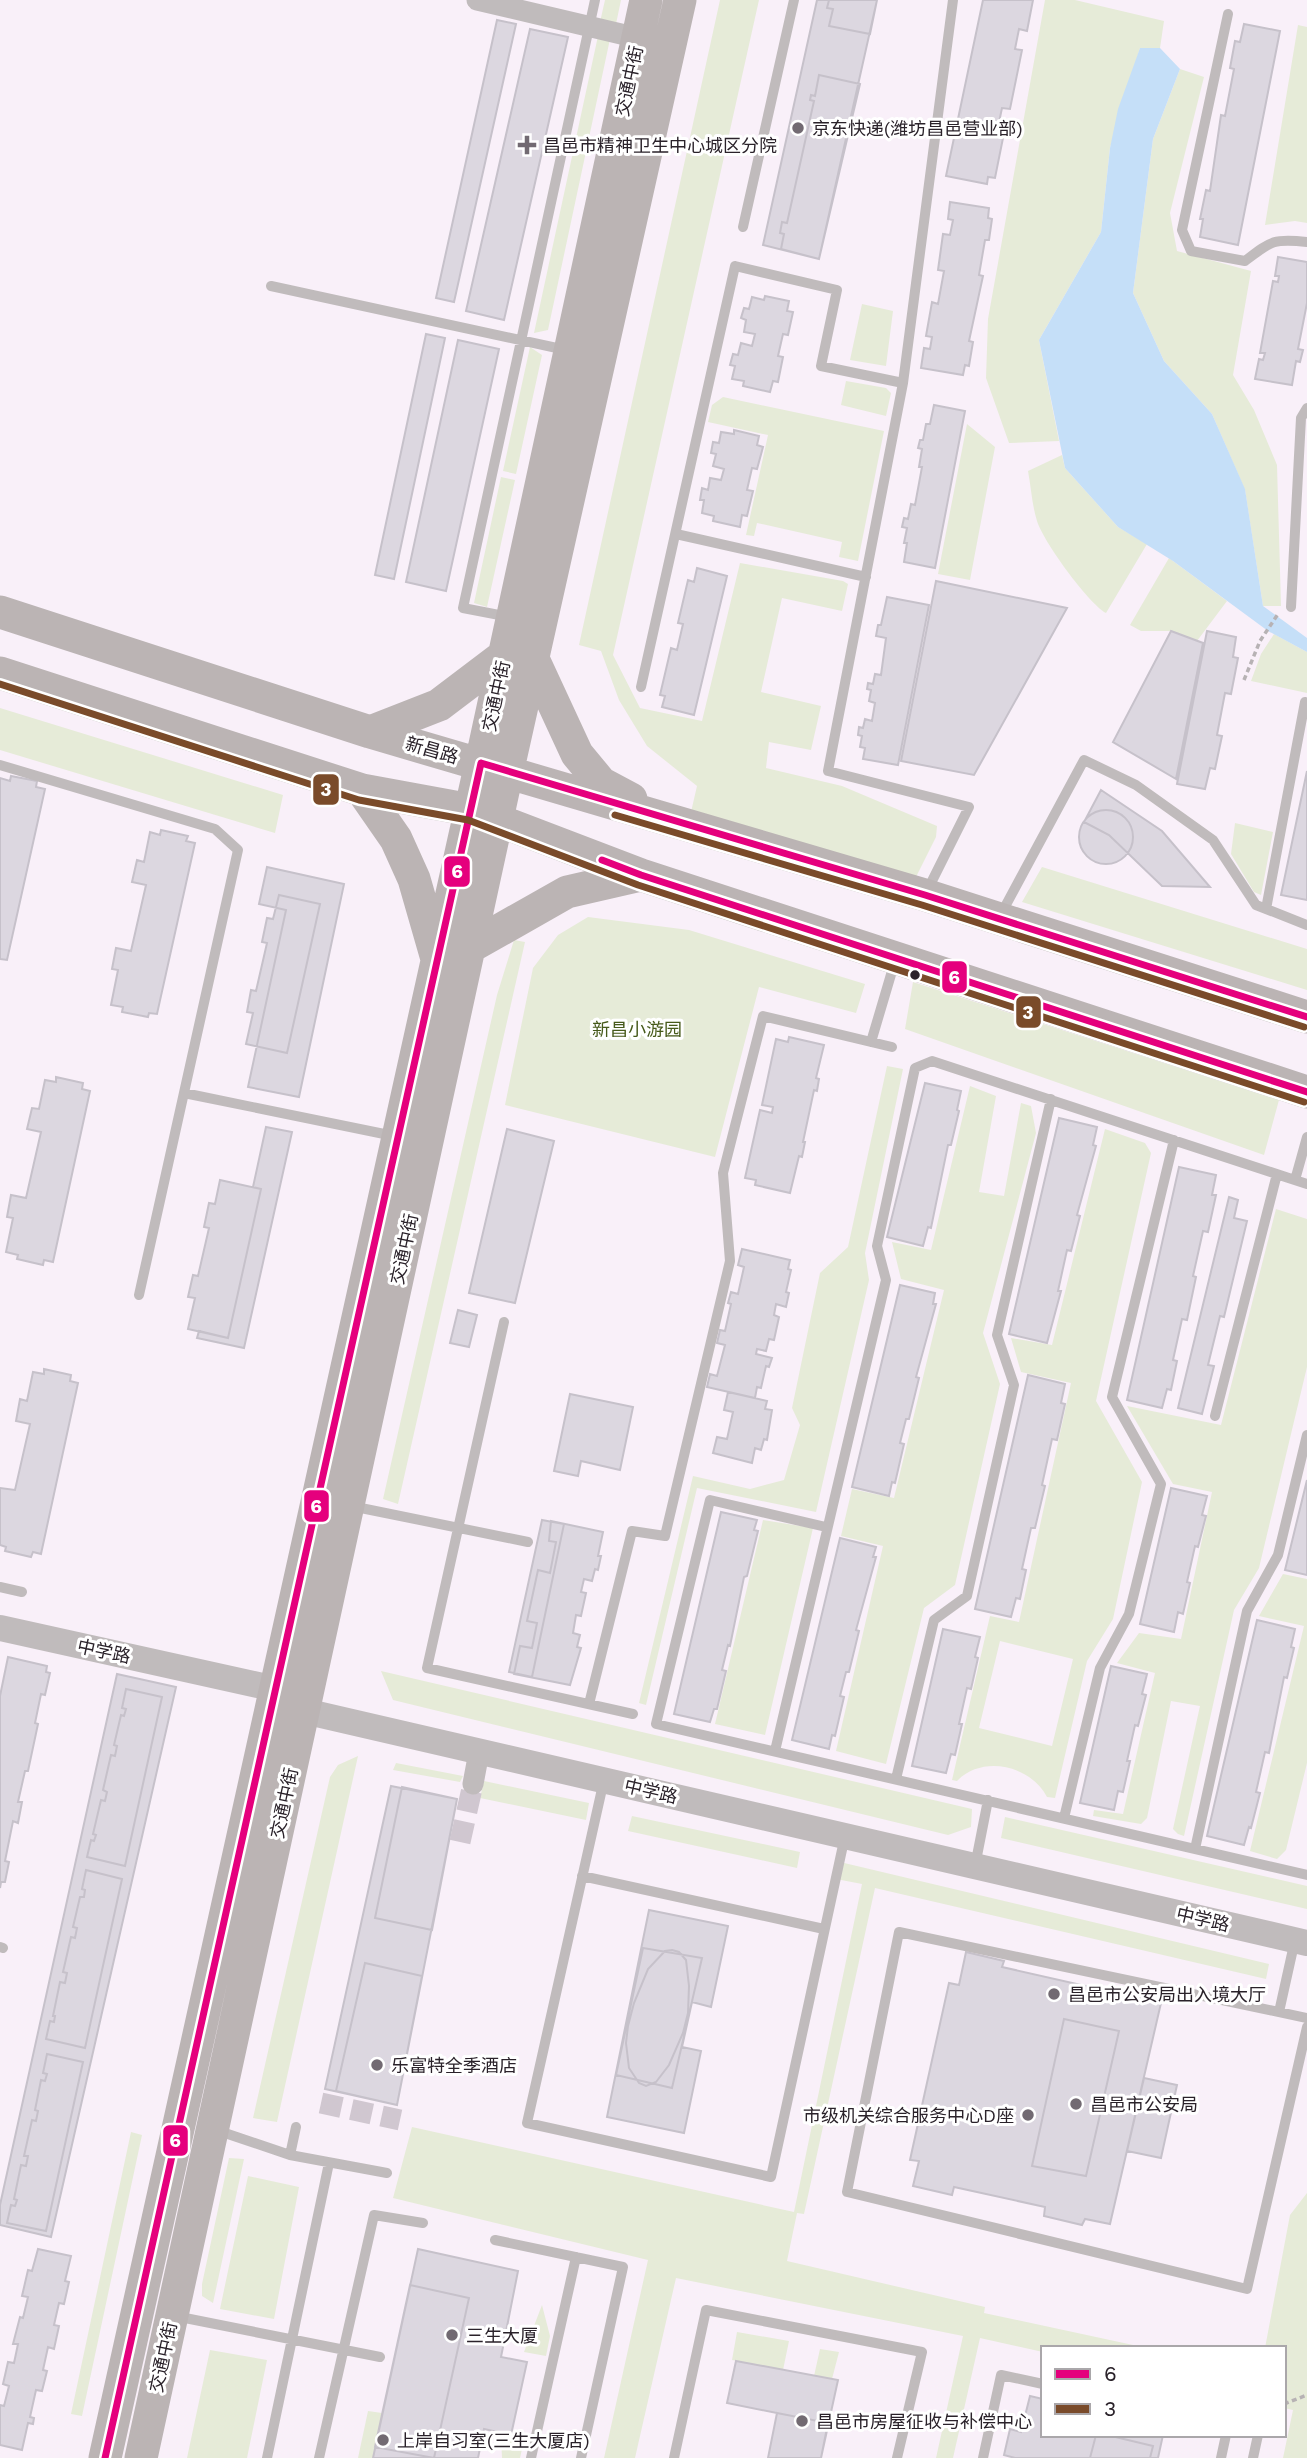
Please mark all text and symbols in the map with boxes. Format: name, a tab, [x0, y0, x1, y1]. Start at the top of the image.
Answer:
street label: 交通中街	[611, 44, 647, 118]
place label: 京东快递(潍坊昌邑营业部)	[812, 118, 1023, 139]
marker: 京东快递(潍坊昌邑营业部)	[790, 120, 806, 136]
marker: 昌邑市精神卫生中心城区分院	[517, 135, 537, 155]
place label: 昌邑市精神卫生中心城区分院	[543, 135, 777, 156]
street label: 交通中街	[478, 659, 514, 733]
street label: 新昌路	[403, 732, 461, 768]
line badge: 3	[312, 773, 340, 806]
text: 3	[320, 778, 332, 801]
line badge: 6	[443, 855, 471, 888]
text: 6	[451, 860, 463, 883]
line badge: 6	[941, 960, 968, 994]
text: 6	[948, 966, 960, 989]
unlabelled marker	[908, 968, 922, 982]
line badge: 3	[1015, 995, 1042, 1029]
text: 3	[1022, 1001, 1034, 1024]
park label: 新昌小游园	[592, 1019, 682, 1040]
street label: 交通中街	[386, 1212, 422, 1286]
line badge: 6	[303, 1489, 330, 1523]
text: 6	[310, 1495, 322, 1518]
street label: 中学路	[75, 1635, 133, 1667]
street label: 交通中街	[266, 1766, 302, 1840]
street label: 中学路	[622, 1775, 680, 1807]
street label: 中学路	[1174, 1903, 1232, 1935]
place label: 昌邑市公安局出入境大厅	[1068, 1984, 1266, 2005]
marker: 昌邑市公安局出入境大厅	[1046, 1986, 1062, 2002]
place label: 乐富特全季酒店	[391, 2055, 517, 2076]
marker: 乐富特全季酒店	[369, 2057, 385, 2073]
place label: 昌邑市公安局	[1090, 2094, 1198, 2115]
marker: 昌邑市公安局	[1068, 2096, 1084, 2112]
place label: 市级机关综合服务中心D座	[803, 2105, 1014, 2126]
marker: 市级机关综合服务中心D座	[1020, 2107, 1036, 2123]
line badge: 6	[162, 2124, 189, 2157]
text: 6	[169, 2129, 181, 2152]
street label: 交通中街	[145, 2320, 181, 2394]
place label: 三生大厦	[466, 2325, 538, 2346]
marker: 三生大厦	[444, 2327, 460, 2343]
legend	[1041, 2346, 1286, 2437]
text: 6	[1104, 2361, 1117, 2386]
text: 3	[1104, 2396, 1116, 2421]
place label: 昌邑市房屋征收与补偿中心	[816, 2411, 1032, 2432]
marker: 昌邑市房屋征收与补偿中心	[794, 2413, 810, 2429]
place label: 上岸自习室(三生大厦店)	[397, 2430, 590, 2451]
marker: 上岸自习室(三生大厦店)	[375, 2432, 391, 2448]

